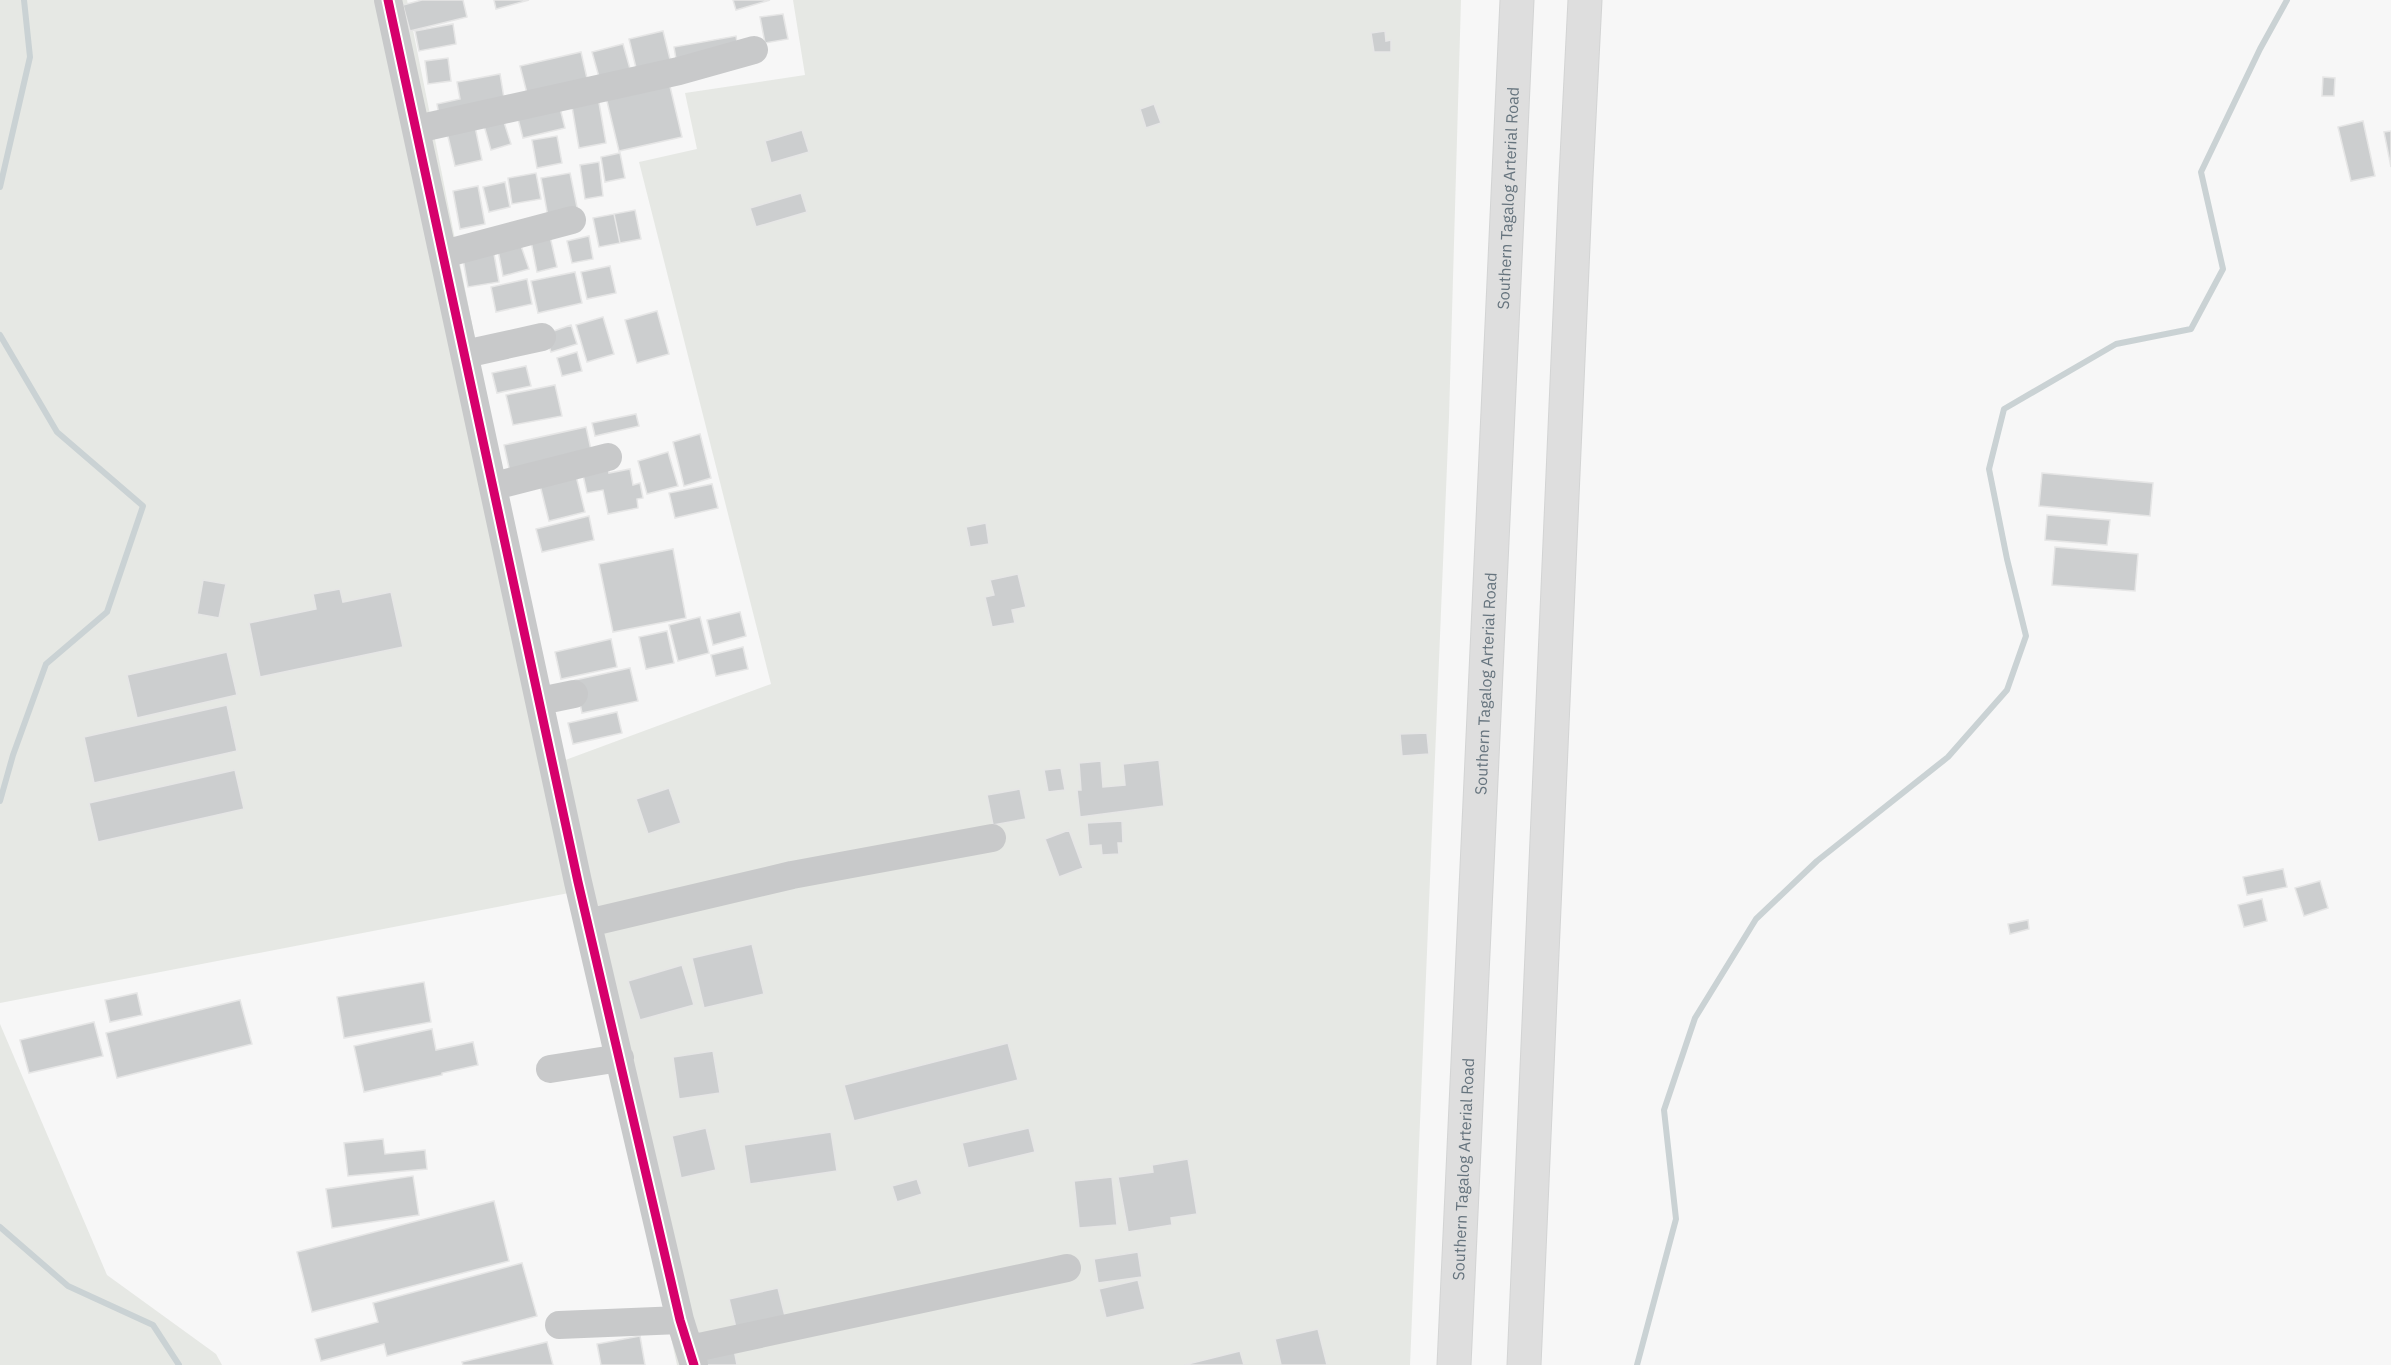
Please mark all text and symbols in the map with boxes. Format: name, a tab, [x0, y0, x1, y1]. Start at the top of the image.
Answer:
street label: Southern Tagalog Arterial Road	[1493, 87, 1523, 310]
street label: Southern Tagalog Arterial Road	[1470, 572, 1501, 795]
street label: Southern Tagalog Arterial Road	[1448, 1058, 1478, 1281]

